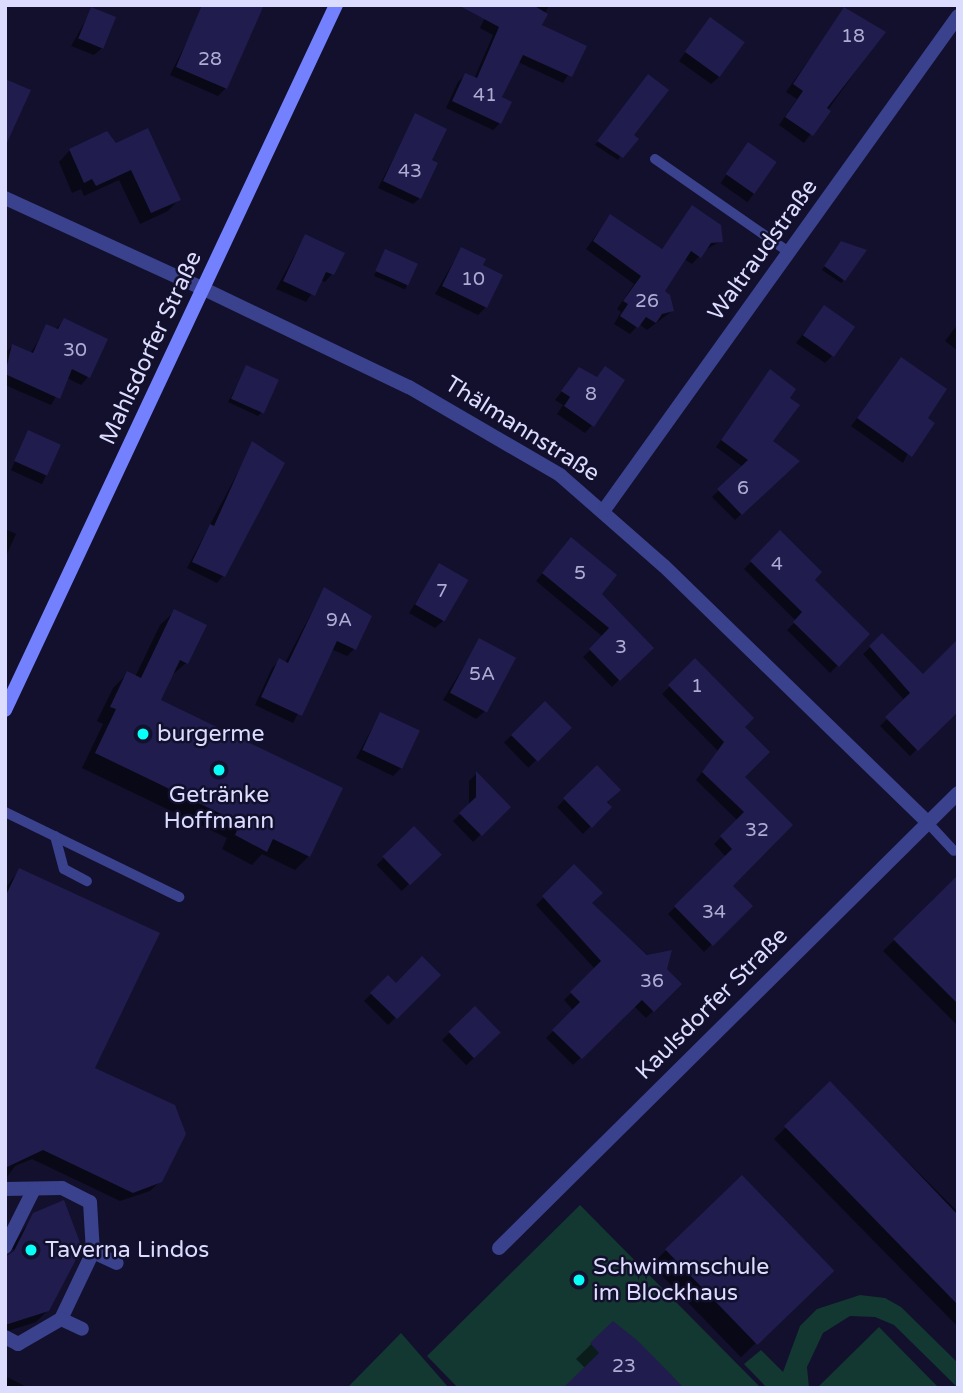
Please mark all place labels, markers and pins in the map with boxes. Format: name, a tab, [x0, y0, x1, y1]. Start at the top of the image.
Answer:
place label: burgerme	[157, 720, 264, 748]
marker: burgerme	[135, 726, 151, 742]
marker: Getränke Hoffmann	[211, 762, 227, 778]
place label: Getränke Hoffmann	[164, 781, 274, 835]
place label: Taverna Lindos	[45, 1236, 209, 1264]
marker: Taverna Lindos	[23, 1242, 39, 1258]
place label: Schwimmschule im Blockhaus	[593, 1253, 769, 1307]
marker: Schwimmschule im Blockhaus	[571, 1272, 587, 1288]

